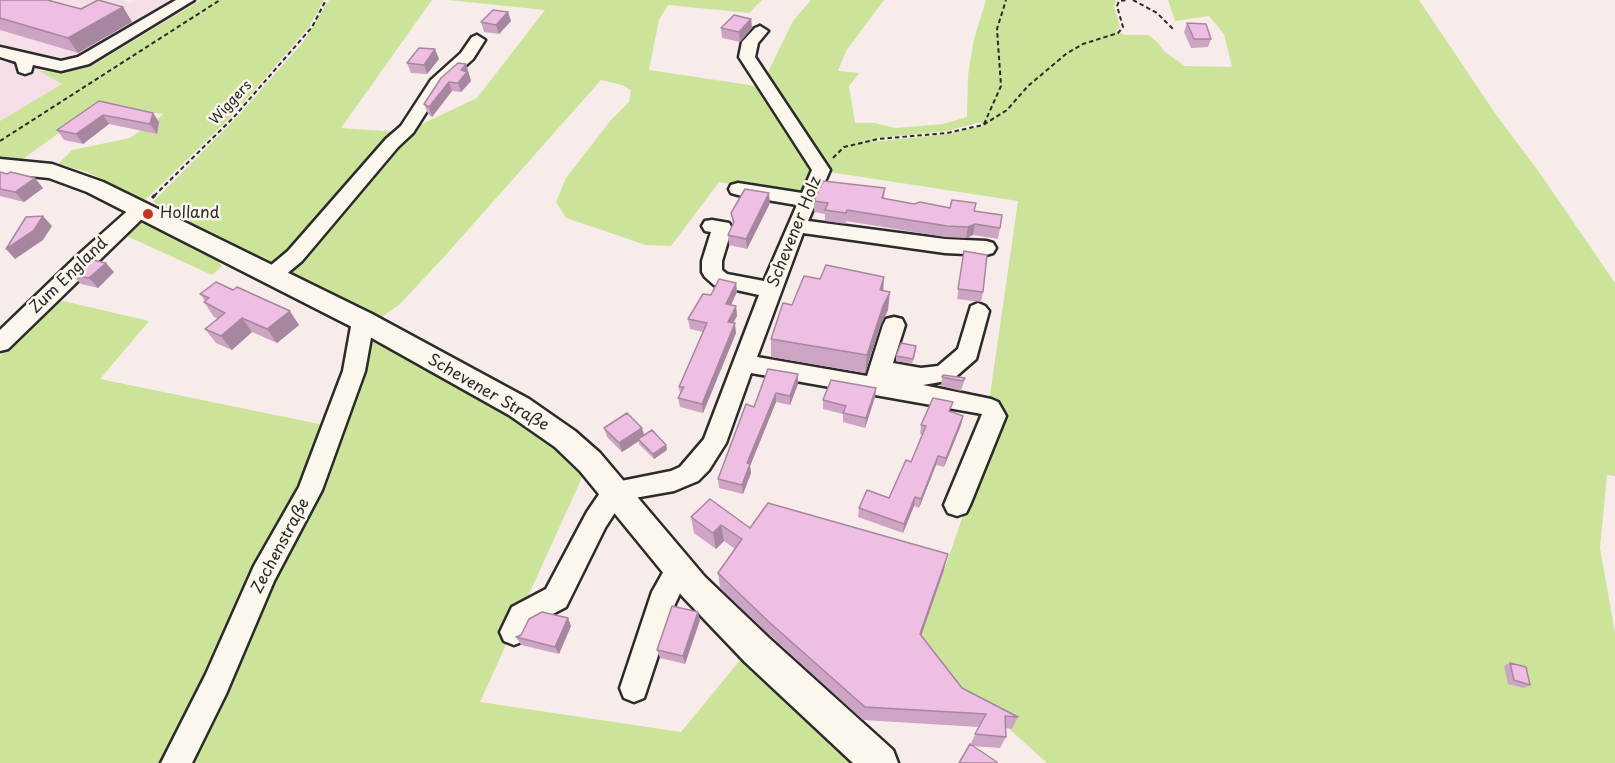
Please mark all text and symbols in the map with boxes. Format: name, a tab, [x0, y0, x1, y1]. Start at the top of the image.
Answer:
street label: Wiggers	[206, 78, 256, 128]
street label: Schevener Holz	[764, 174, 826, 290]
place label: Holland	[160, 204, 219, 224]
marker: Holland	[141, 207, 155, 221]
street label: Zum England	[26, 234, 112, 318]
street label: Schevener Straße	[424, 350, 552, 436]
street label: Zechenstraße	[248, 495, 314, 597]

